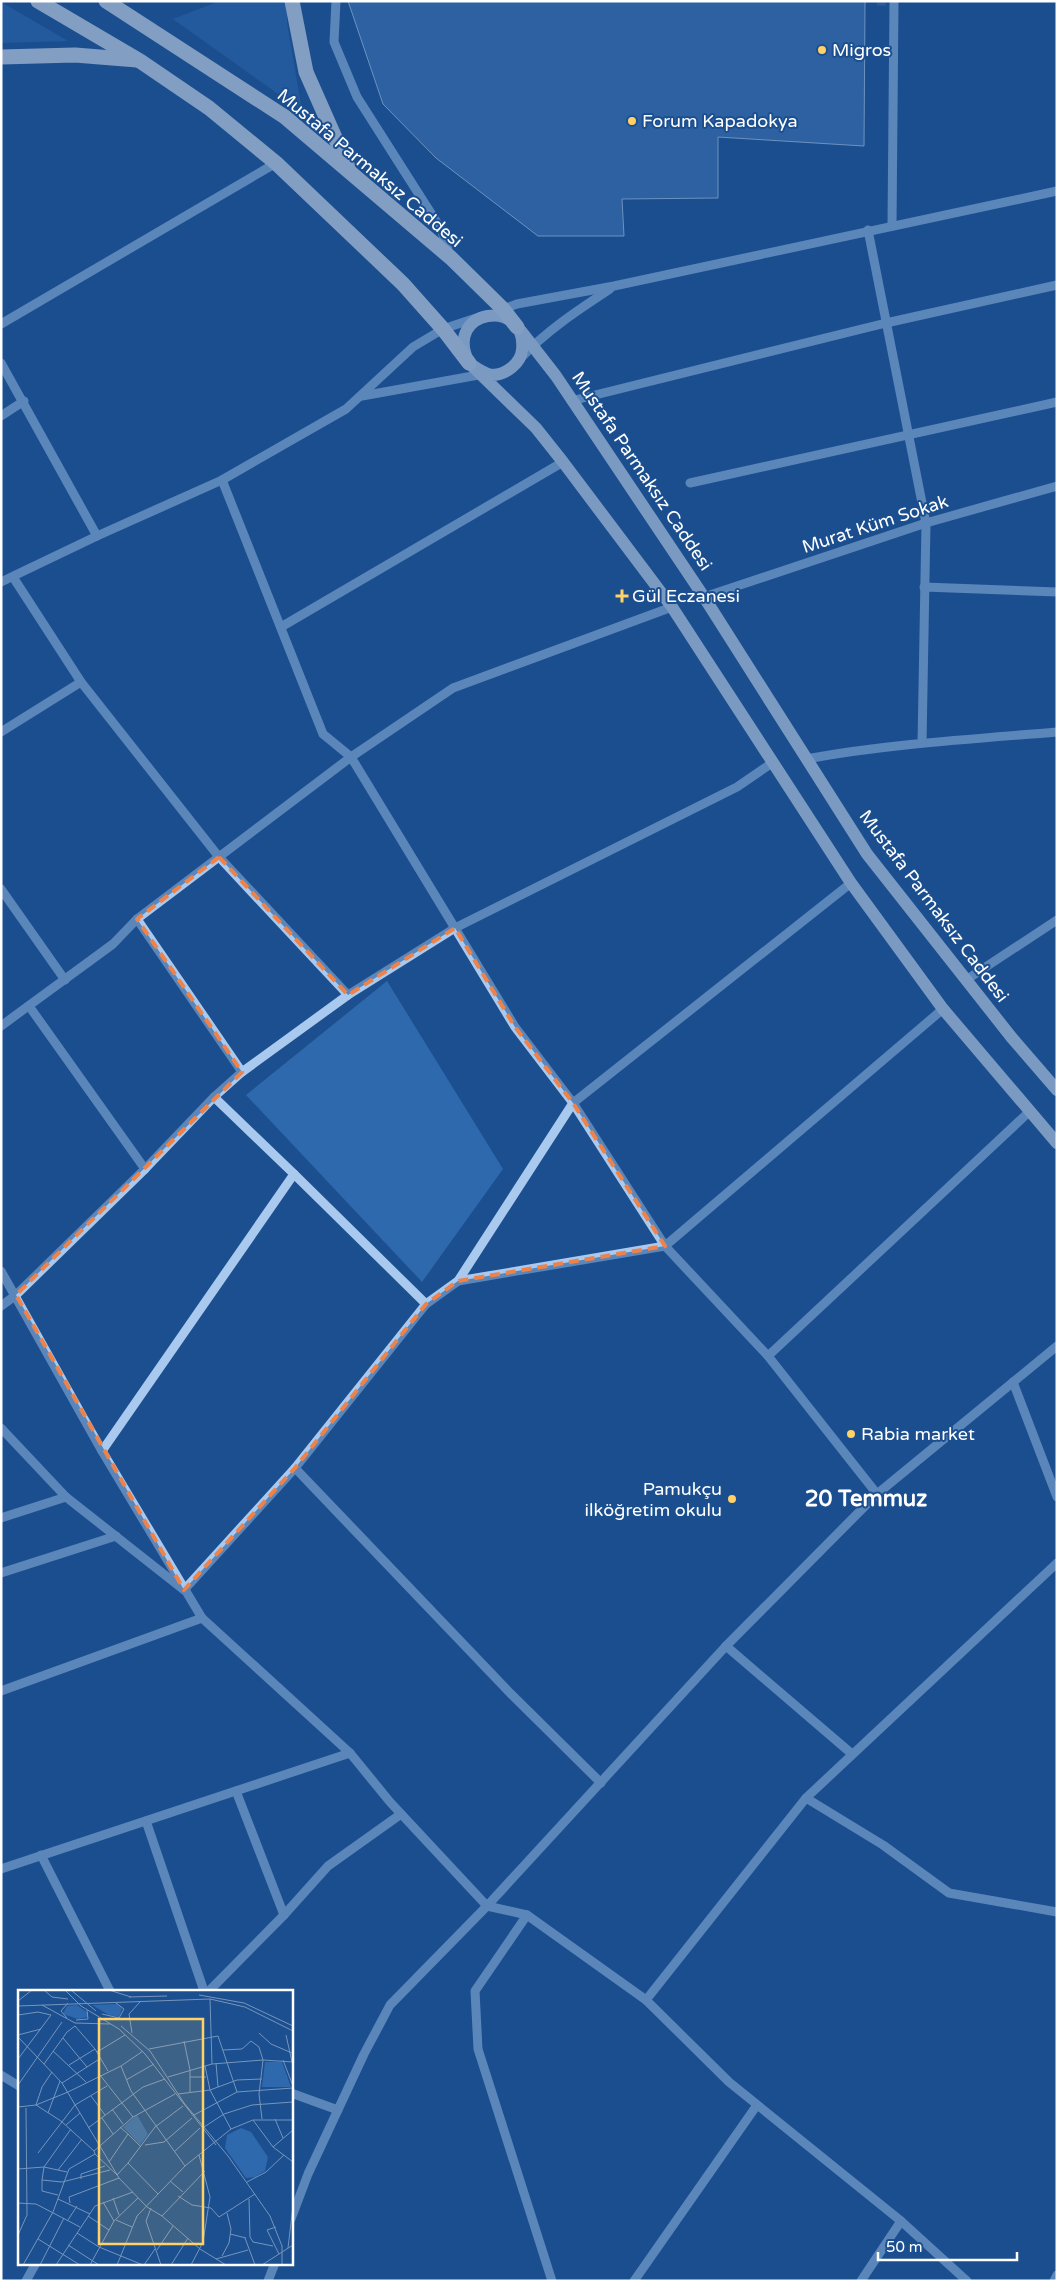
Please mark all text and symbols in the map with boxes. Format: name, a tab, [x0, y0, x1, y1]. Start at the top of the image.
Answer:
place label: Migros	[832, 39, 891, 61]
marker: Migros	[816, 44, 828, 56]
street label: Mustafa Parmaksız Caddesi	[273, 84, 467, 252]
place label: Forum Kapadokya	[642, 110, 798, 132]
marker: Forum Kapadokya	[626, 115, 638, 127]
street label: Mustafa Parmaksız Caddesi	[567, 367, 717, 575]
street label: Murat Küm Sokak	[799, 490, 951, 558]
place label: Gül Eczanesi	[632, 585, 740, 607]
marker: Gül Eczanesi	[616, 590, 628, 602]
street label: Mustafa Parmaksız Caddesi	[854, 805, 1014, 1007]
place label: Rabia market	[861, 1423, 975, 1445]
marker: Rabia market	[845, 1428, 857, 1440]
place label: Pamukçu ilköğretim okulu	[585, 1478, 722, 1521]
district label: 20 Temmuz	[805, 1486, 927, 1512]
marker: Pamukçu ilköğretim okulu	[726, 1493, 738, 1505]
inset map	[18, 1990, 292, 2264]
scale bar	[878, 2230, 1017, 2262]
text: 50 m	[886, 2238, 923, 2256]

